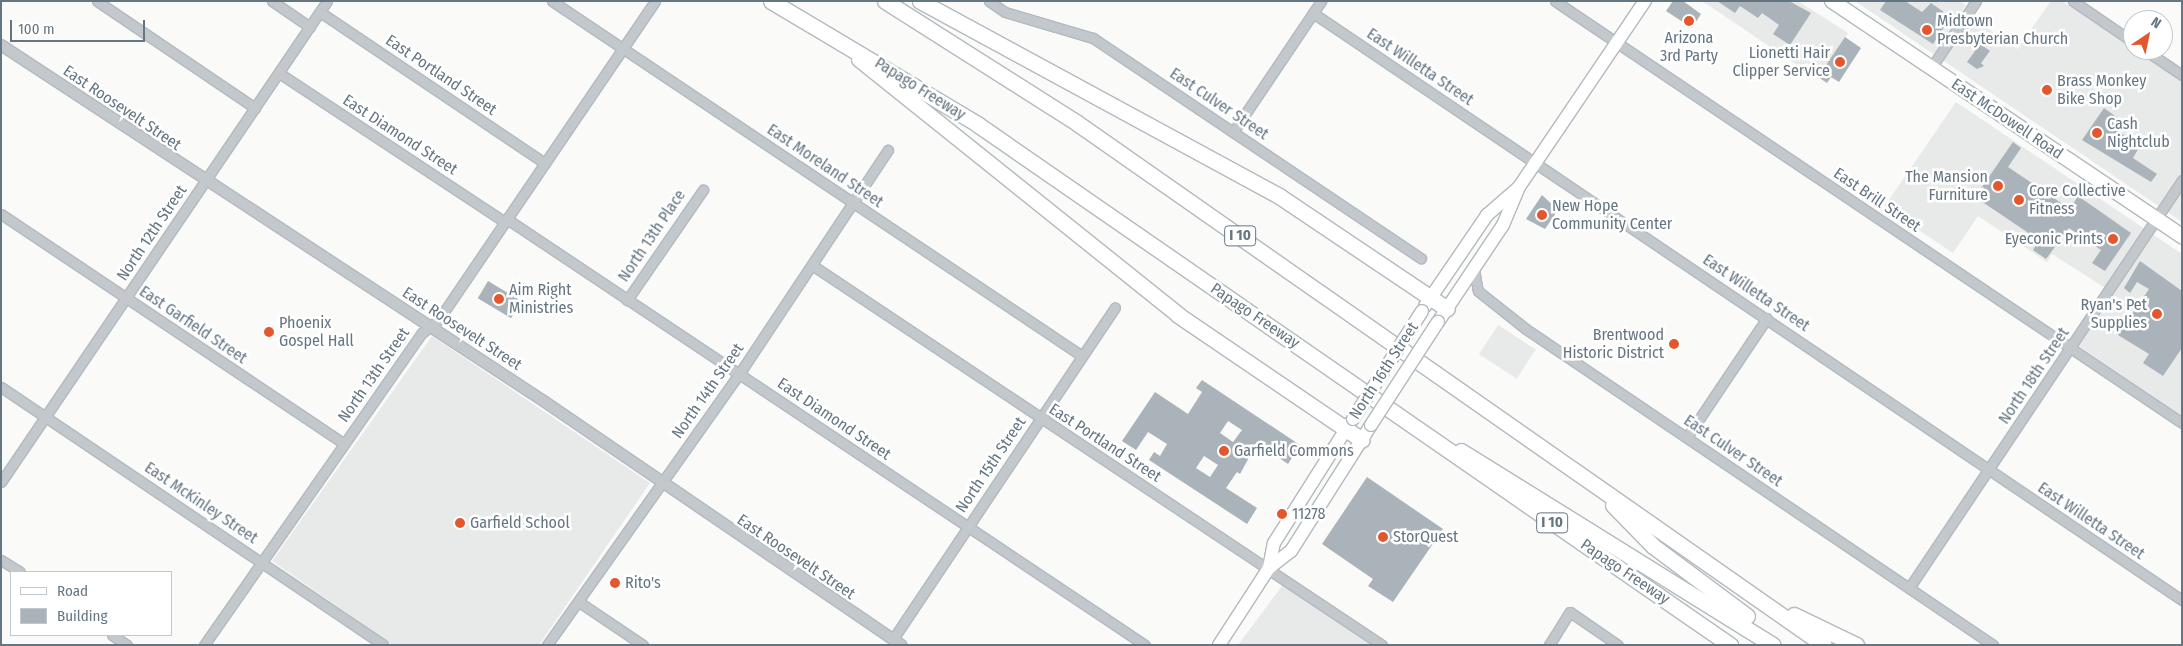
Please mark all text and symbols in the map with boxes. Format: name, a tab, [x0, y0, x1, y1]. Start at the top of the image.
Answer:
scale bar	[12, 10, 148, 42]
north arrow	[2123, 10, 2173, 60]
place label: Midtown Presbyterian Church	[1937, 11, 2068, 49]
text: N	[2148, 14, 2164, 32]
marker: Arizona 3rd Party	[1683, 15, 1695, 27]
text: 100 m	[18, 20, 55, 38]
street label: East Willetta Street	[1363, 24, 1477, 110]
marker: Midtown Presbyterian Church	[1921, 24, 1933, 36]
place label: Arizona 3rd Party	[1660, 28, 1718, 66]
street label: East Portland Street	[382, 31, 500, 119]
place label: Lionetti Hair Clipper Service	[1732, 43, 1830, 81]
street label: Papago Freeway	[871, 53, 969, 125]
marker: Lionetti Hair Clipper Service	[1834, 56, 1846, 68]
street label: East Roosevelt Street	[59, 61, 185, 155]
street label: East Culver Street	[1166, 64, 1272, 144]
place label: Brass Monkey Bike Shop	[2057, 71, 2146, 109]
street label: East McDowell Road	[1948, 75, 2066, 163]
marker: Brass Monkey Bike Shop	[2041, 84, 2053, 96]
street label: East Diamond Street	[339, 91, 461, 179]
place label: Cash Nightclub	[2107, 114, 2170, 152]
street label: East Moreland Street	[763, 120, 887, 212]
marker: Cash Nightclub	[2091, 127, 2103, 139]
street label: East Brill Street	[1830, 164, 1924, 236]
place label: The Mansion Furniture	[1905, 167, 1988, 205]
marker: The Mansion Furniture	[1992, 180, 2004, 192]
place label: Core Collective Fitness	[2029, 181, 2126, 219]
street label: North 12th Street	[113, 182, 191, 284]
street label: North 13th Place	[614, 186, 690, 286]
marker: Core Collective Fitness	[2013, 194, 2025, 206]
place label: New Hope Community Center	[1552, 196, 1672, 234]
marker: New Hope Community Center	[1536, 209, 1548, 221]
road number: I 10	[1224, 224, 1256, 248]
place label: Eyeconic Prints	[2005, 229, 2103, 249]
marker: Eyeconic Prints	[2107, 233, 2119, 245]
street label: East Willetta Street	[1699, 250, 1813, 336]
street label: Papago Freeway	[1207, 279, 1303, 353]
place label: Aim Right Ministries	[509, 280, 573, 318]
street label: East Garfield Street	[136, 282, 250, 368]
street label: East Roosevelt Street	[399, 283, 525, 375]
marker: Aim Right Ministries	[493, 293, 505, 305]
place label: Ryan's Pet Supplies	[2081, 295, 2147, 333]
marker: Ryan's Pet Supplies	[2151, 308, 2163, 320]
place label: Phoenix Gospel Hall	[279, 313, 354, 351]
street label: North 16th Street	[1345, 319, 1423, 423]
street label: North 13th Street	[334, 324, 414, 426]
street label: North 18th Street	[1995, 324, 2073, 428]
place label: Brentwood Historic District	[1563, 325, 1664, 363]
marker: Phoenix Gospel Hall	[263, 326, 275, 338]
marker: Brentwood Historic District	[1668, 338, 1680, 350]
street label: North 14th Street	[668, 340, 748, 442]
street label: East Diamond Street	[774, 374, 894, 464]
street label: East Portland Street	[1045, 400, 1165, 486]
street label: East Culver Street	[1680, 411, 1786, 491]
street label: North 15th Street	[952, 413, 1030, 517]
place label: Garfield Commons	[1234, 441, 1354, 461]
marker: Garfield Commons	[1218, 445, 1230, 457]
street label: East McKinley Street	[141, 458, 261, 548]
street label: East Willetta Street	[2034, 478, 2148, 564]
place label: 11278	[1292, 504, 1325, 524]
marker: 11278	[1276, 508, 1288, 520]
street label: East Roosevelt Street	[733, 510, 859, 604]
road number: I 10	[1536, 510, 1568, 536]
place label: Garfield School	[470, 513, 570, 533]
marker: Garfield School	[454, 517, 466, 529]
place label: StorQuest	[1393, 527, 1458, 547]
marker: StorQuest	[1377, 531, 1389, 543]
street label: Papago Freeway	[1577, 535, 1673, 609]
legend	[10, 571, 172, 636]
place label: Rito's	[625, 573, 661, 593]
marker: Rito's	[609, 577, 621, 589]
text: Road	[57, 582, 88, 600]
text: Building	[57, 607, 108, 625]

